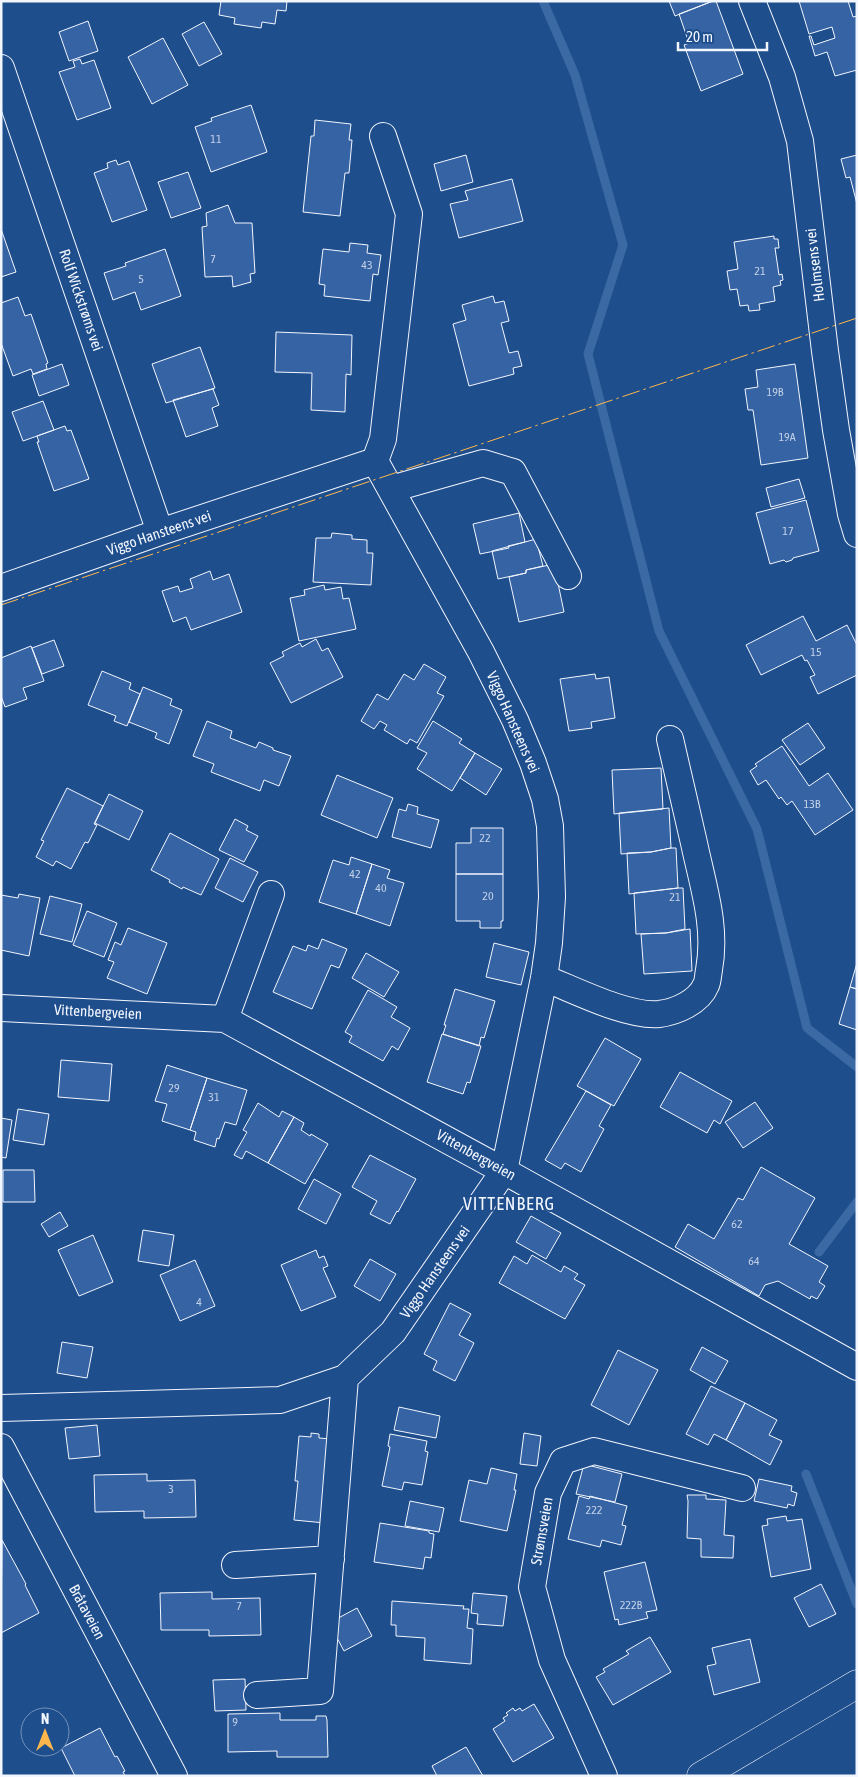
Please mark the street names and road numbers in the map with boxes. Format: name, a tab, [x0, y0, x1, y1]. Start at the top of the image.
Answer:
street label: Holmsens vei	[802, 228, 827, 303]
street label: Rolf Wickstrøms vei	[56, 247, 107, 353]
street label: Viggo Hansteens vei	[104, 507, 213, 558]
street label: Viggo Hansteens vei	[484, 669, 543, 775]
street label: Vittenbergveien	[54, 1001, 142, 1022]
street label: Vittenbergveien	[434, 1126, 519, 1183]
street label: Viggo Hansteens vei	[396, 1222, 473, 1321]
street label: Strømsveien	[527, 1496, 556, 1566]
street label: Bråtaveien	[66, 1581, 109, 1642]

